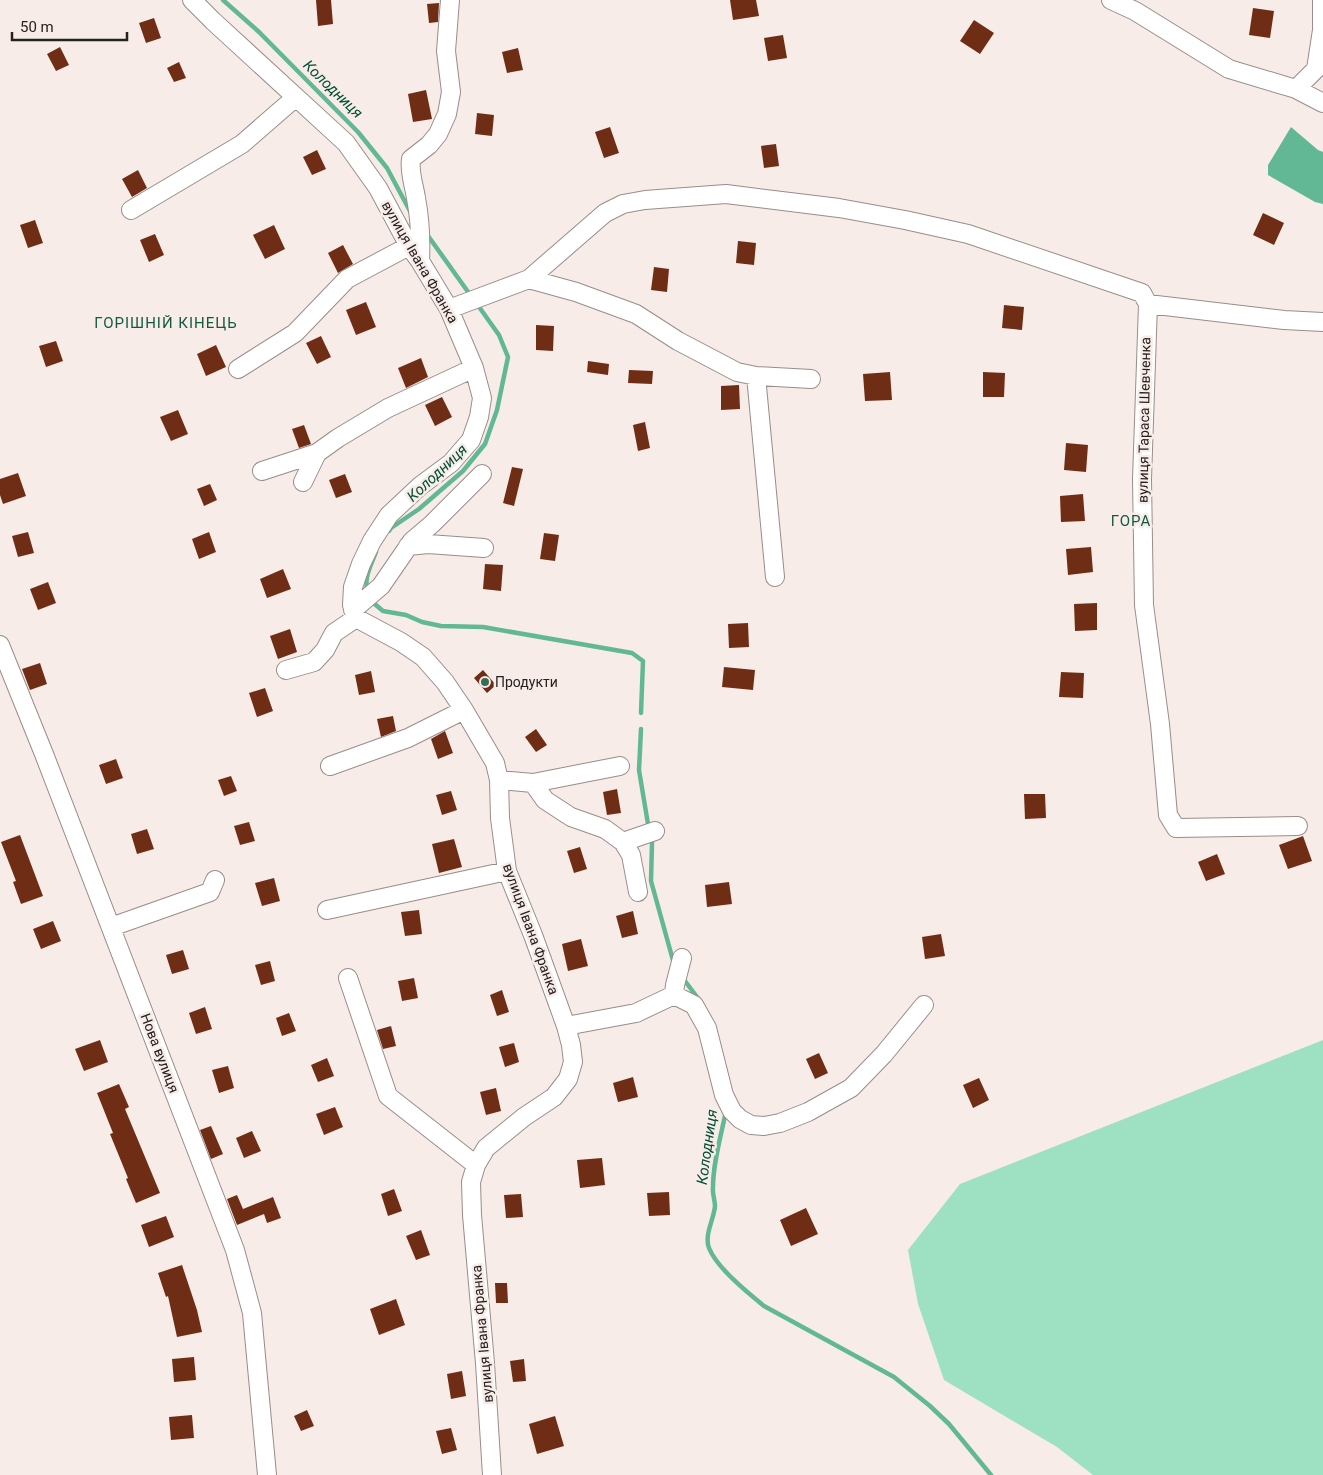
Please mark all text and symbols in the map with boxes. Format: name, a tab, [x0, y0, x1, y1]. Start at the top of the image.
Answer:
scale bar	[12, 10, 128, 42]
text: 50 m	[20, 18, 54, 36]
water label: Колодниця	[299, 56, 367, 122]
street label: вулиця Івана Франка	[379, 198, 461, 326]
district label: ГОРІШНІЙ КІНЕЦЬ	[94, 314, 238, 332]
street label: вулиця Тараса Шевченка	[1135, 337, 1153, 503]
water label: Колодниця	[403, 441, 471, 505]
district label: ГОРА	[1111, 512, 1151, 530]
place label: Продукти	[495, 674, 558, 690]
marker: Продукти	[479, 676, 491, 688]
street label: вулиця Івана Франка	[500, 861, 562, 997]
street label: Нова вулиця	[138, 1011, 182, 1095]
water label: Колодниця	[693, 1108, 721, 1186]
street label: вулиця Івана Франка	[468, 1265, 496, 1403]

